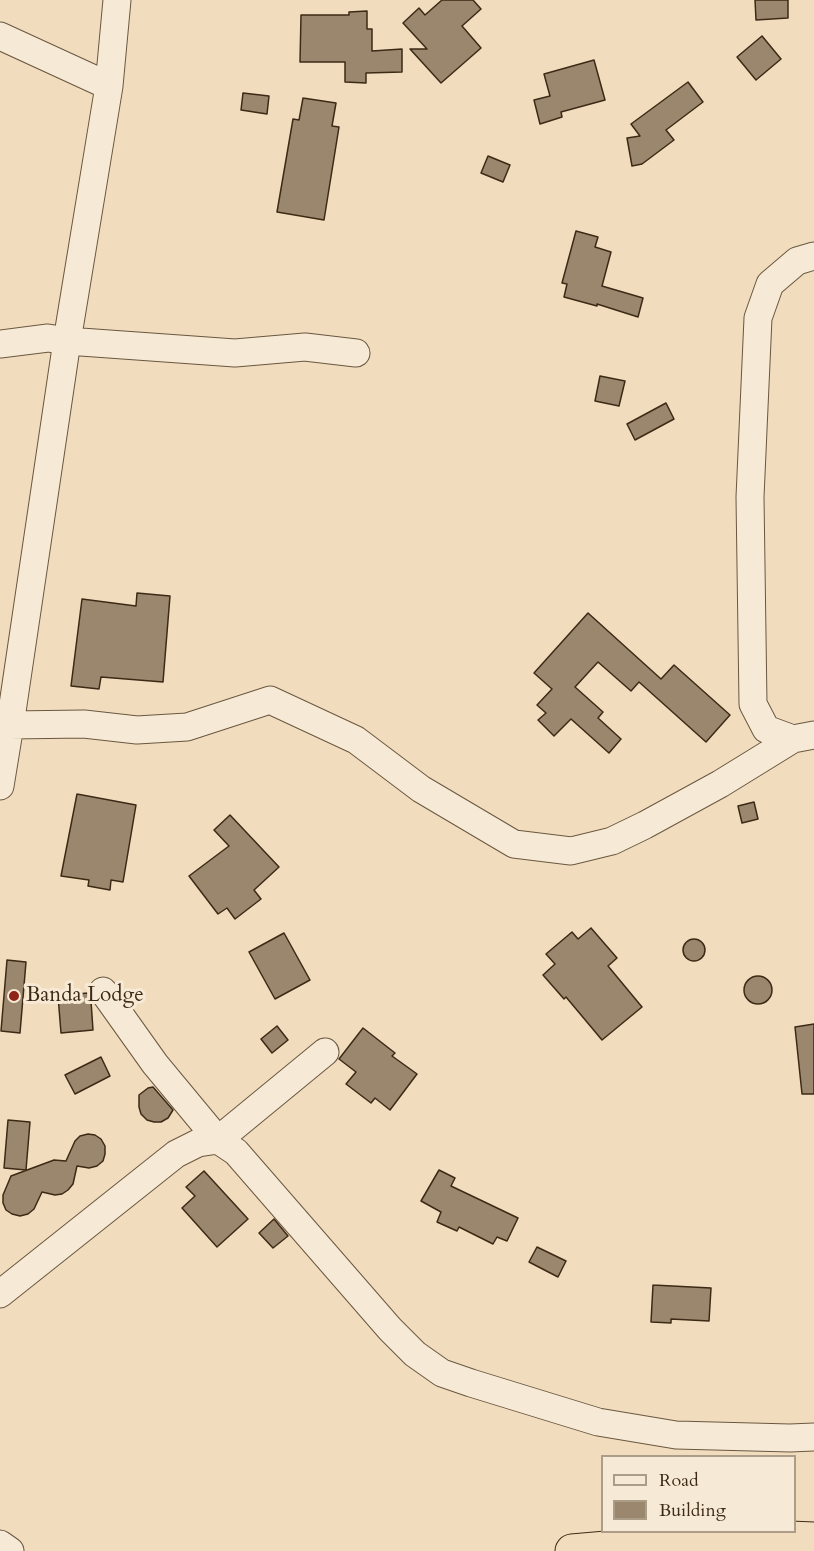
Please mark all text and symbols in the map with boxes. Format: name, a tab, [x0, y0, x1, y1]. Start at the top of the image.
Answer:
place label: Banda Lodge	[26, 983, 144, 1009]
marker: Banda Lodge	[7, 989, 21, 1003]
legend	[601, 1455, 796, 1533]
text: Road	[659, 1468, 699, 1493]
text: Building	[659, 1498, 726, 1523]

